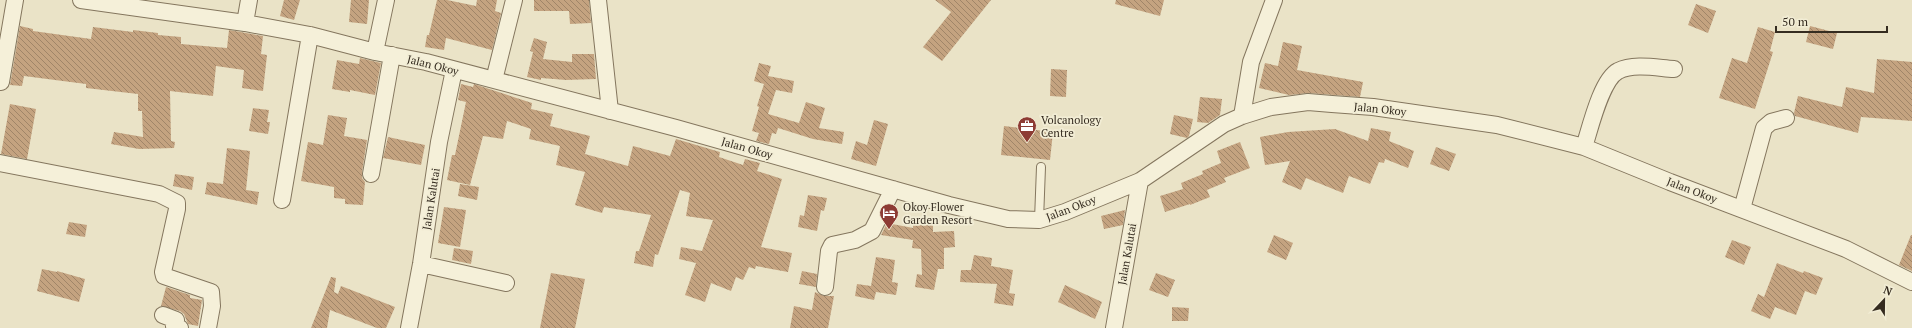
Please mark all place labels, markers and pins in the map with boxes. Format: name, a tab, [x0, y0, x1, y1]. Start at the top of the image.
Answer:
place label: Volcanology Centre	[1041, 113, 1101, 140]
office icon: Volcanology Centre	[1016, 115, 1038, 143]
place label: Okoy Flower Garden Resort	[903, 200, 973, 227]
hotel icon: Okoy Flower Garden Resort	[878, 202, 900, 230]

